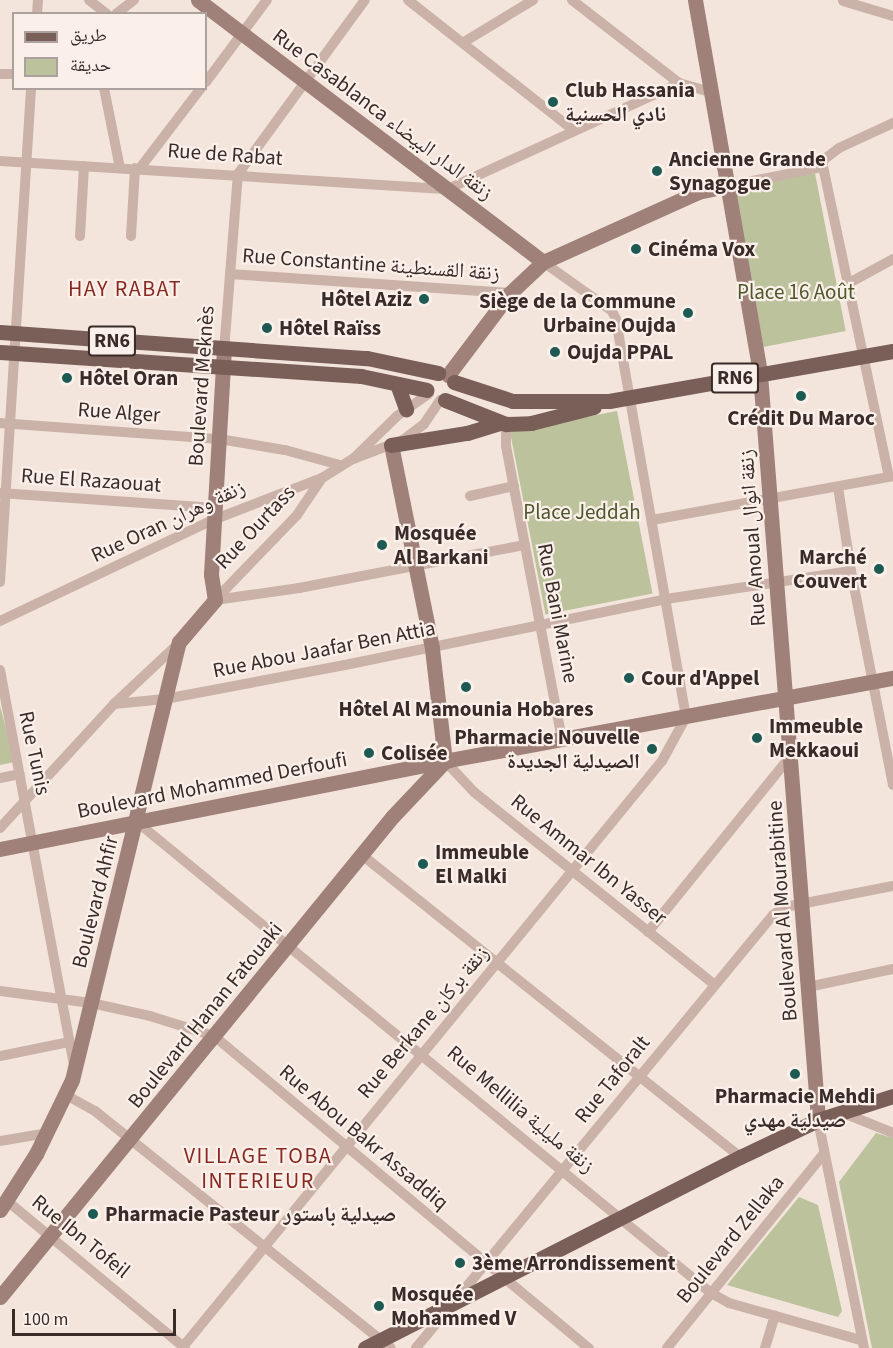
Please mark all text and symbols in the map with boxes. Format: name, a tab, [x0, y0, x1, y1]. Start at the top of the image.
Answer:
legend	[12, 12, 207, 90]
text: طريق	[70, 23, 107, 48]
street label: Rue Casablanca زنقة الدار البيضاء	[268, 23, 498, 205]
text: حديقة	[70, 53, 111, 78]
place label: Club Hassania نادي الحسنية	[565, 77, 695, 127]
marker: Club Hassania نادي الحسنية	[546, 95, 560, 109]
street label: Rue de Rabat	[167, 137, 283, 171]
place label: Ancienne Grande Synagogue	[669, 146, 826, 196]
marker: Ancienne Grande Synagogue	[650, 164, 664, 178]
place label: Cinéma Vox	[648, 236, 755, 262]
street label: Rue Constantine زنقة القسنطينة	[241, 242, 501, 286]
marker: Cinéma Vox	[629, 242, 643, 256]
district label: HAY RABAT	[68, 277, 182, 303]
park label: Place 16 Août	[737, 279, 855, 305]
place label: Hôtel Aziz	[321, 286, 412, 312]
place label: Siège de la Commune Urbaine Oujda	[479, 288, 676, 338]
marker: Hôtel Aziz	[417, 292, 431, 306]
street label: Boulevard Meknès	[183, 305, 219, 467]
marker: Siège de la Commune Urbaine Oujda	[681, 306, 695, 320]
place label: Hôtel Raïss	[279, 315, 381, 341]
marker: Hôtel Raïss	[260, 321, 274, 335]
road number: RN6	[86, 324, 138, 358]
place label: Oujda PPAL	[567, 339, 673, 365]
marker: Oujda PPAL	[548, 345, 562, 359]
road number: RN6	[710, 361, 760, 395]
place label: Hôtel Oran	[79, 365, 178, 391]
marker: Hôtel Oran	[60, 371, 74, 385]
marker: Crédit Du Maroc	[794, 389, 808, 403]
street label: Rue Alger	[77, 397, 161, 427]
place label: Crédit Du Maroc	[727, 405, 875, 431]
street label: Rue Anoual زنقة انوال	[733, 449, 771, 627]
street label: Rue El Razaouat	[20, 463, 162, 497]
street label: Rue Oran زنقة وهران	[87, 474, 249, 568]
street label: Rue Ourtass	[210, 480, 300, 574]
park label: Place Jeddah	[523, 499, 641, 525]
place label: Mosquée Al Barkani	[394, 520, 489, 570]
marker: Mosquée Al Barkani	[375, 538, 389, 552]
street label: Rue Bani Marine	[532, 541, 584, 685]
place label: Marché Couvert	[793, 544, 867, 594]
marker: Marché Couvert	[872, 562, 886, 576]
street label: Rue Abou Jaafar Ben Attia	[211, 615, 437, 683]
place label: Cour d'Appel	[641, 665, 759, 691]
marker: Cour d'Appel	[622, 671, 636, 685]
marker: Hôtel Al Mamounia Hobares	[459, 680, 473, 694]
place label: Hôtel Al Mamounia Hobares	[339, 696, 593, 722]
street label: Rue Tunis	[14, 709, 56, 797]
place label: Immeuble Mekkaoui	[769, 713, 863, 763]
place label: Pharmacie Nouvelle الصيدلية الجديدة	[454, 724, 640, 774]
marker: Immeuble Mekkaoui	[750, 731, 764, 745]
place label: Colisée	[381, 740, 448, 766]
marker: Pharmacie Nouvelle الصيدلية الجديدة	[645, 742, 659, 756]
street label: Boulevard Mohammed Derfoufi	[75, 746, 349, 824]
marker: Colisée	[362, 746, 376, 760]
street label: Rue Ammar Ibn Yasser	[506, 788, 672, 930]
street label: Boulevard Al Mourabitine	[762, 800, 802, 1022]
street label: Boulevard Ahfir	[66, 833, 124, 971]
place label: Immeuble El Malki	[435, 839, 529, 889]
marker: Immeuble El Malki	[416, 857, 430, 871]
street label: Boulevard Hanan Fatouaki	[122, 917, 288, 1113]
street label: Rue Berkane زنقة بركان	[352, 941, 494, 1103]
street label: Rue Taforalt	[569, 1030, 655, 1128]
street label: Rue Mellilia زنقة مليلية	[442, 1040, 600, 1178]
street label: Rue Abou Bakr Assaddiq	[274, 1059, 454, 1215]
marker: Pharmacie Mehdi صيدلية مهدي	[788, 1067, 802, 1081]
place label: Pharmacie Mehdi صيدلية مهدي	[715, 1083, 875, 1133]
district label: VILLAGE TOBA INTERIEUR	[184, 1143, 332, 1194]
street label: Boulevard Zellaka	[671, 1170, 789, 1308]
street label: Rue Ibn Tofeil	[27, 1189, 135, 1283]
place label: Pharmacie Pasteur صيدلية باستور	[105, 1201, 396, 1227]
marker: Pharmacie Pasteur صيدلية باستور	[86, 1207, 100, 1221]
place label: 3ème Arrondissement	[472, 1250, 675, 1276]
marker: 3ème Arrondissement	[453, 1256, 467, 1270]
place label: Mosquée Mohammed V	[391, 1281, 516, 1331]
scale bar	[15, 1297, 178, 1335]
marker: Mosquée Mohammed V	[372, 1299, 386, 1313]
text: 100 m	[23, 1307, 68, 1332]

